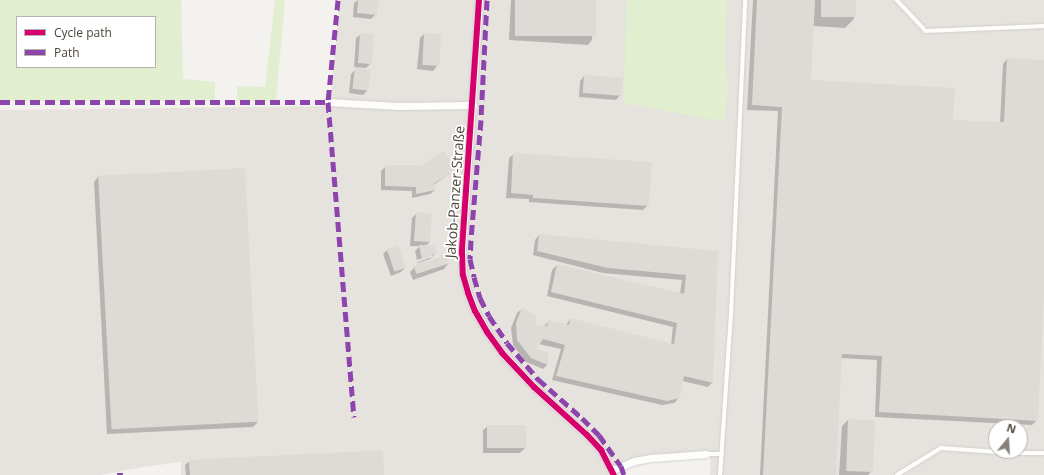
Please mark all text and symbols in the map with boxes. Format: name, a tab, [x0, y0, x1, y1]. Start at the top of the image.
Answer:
legend	[16, 16, 156, 68]
text: Cycle path	[54, 24, 112, 41]
text: Path	[54, 44, 80, 61]
street label: Jakob-Panzer-Straße	[442, 125, 468, 259]
north arrow	[988, 419, 1028, 459]
text: N	[1005, 420, 1018, 437]

